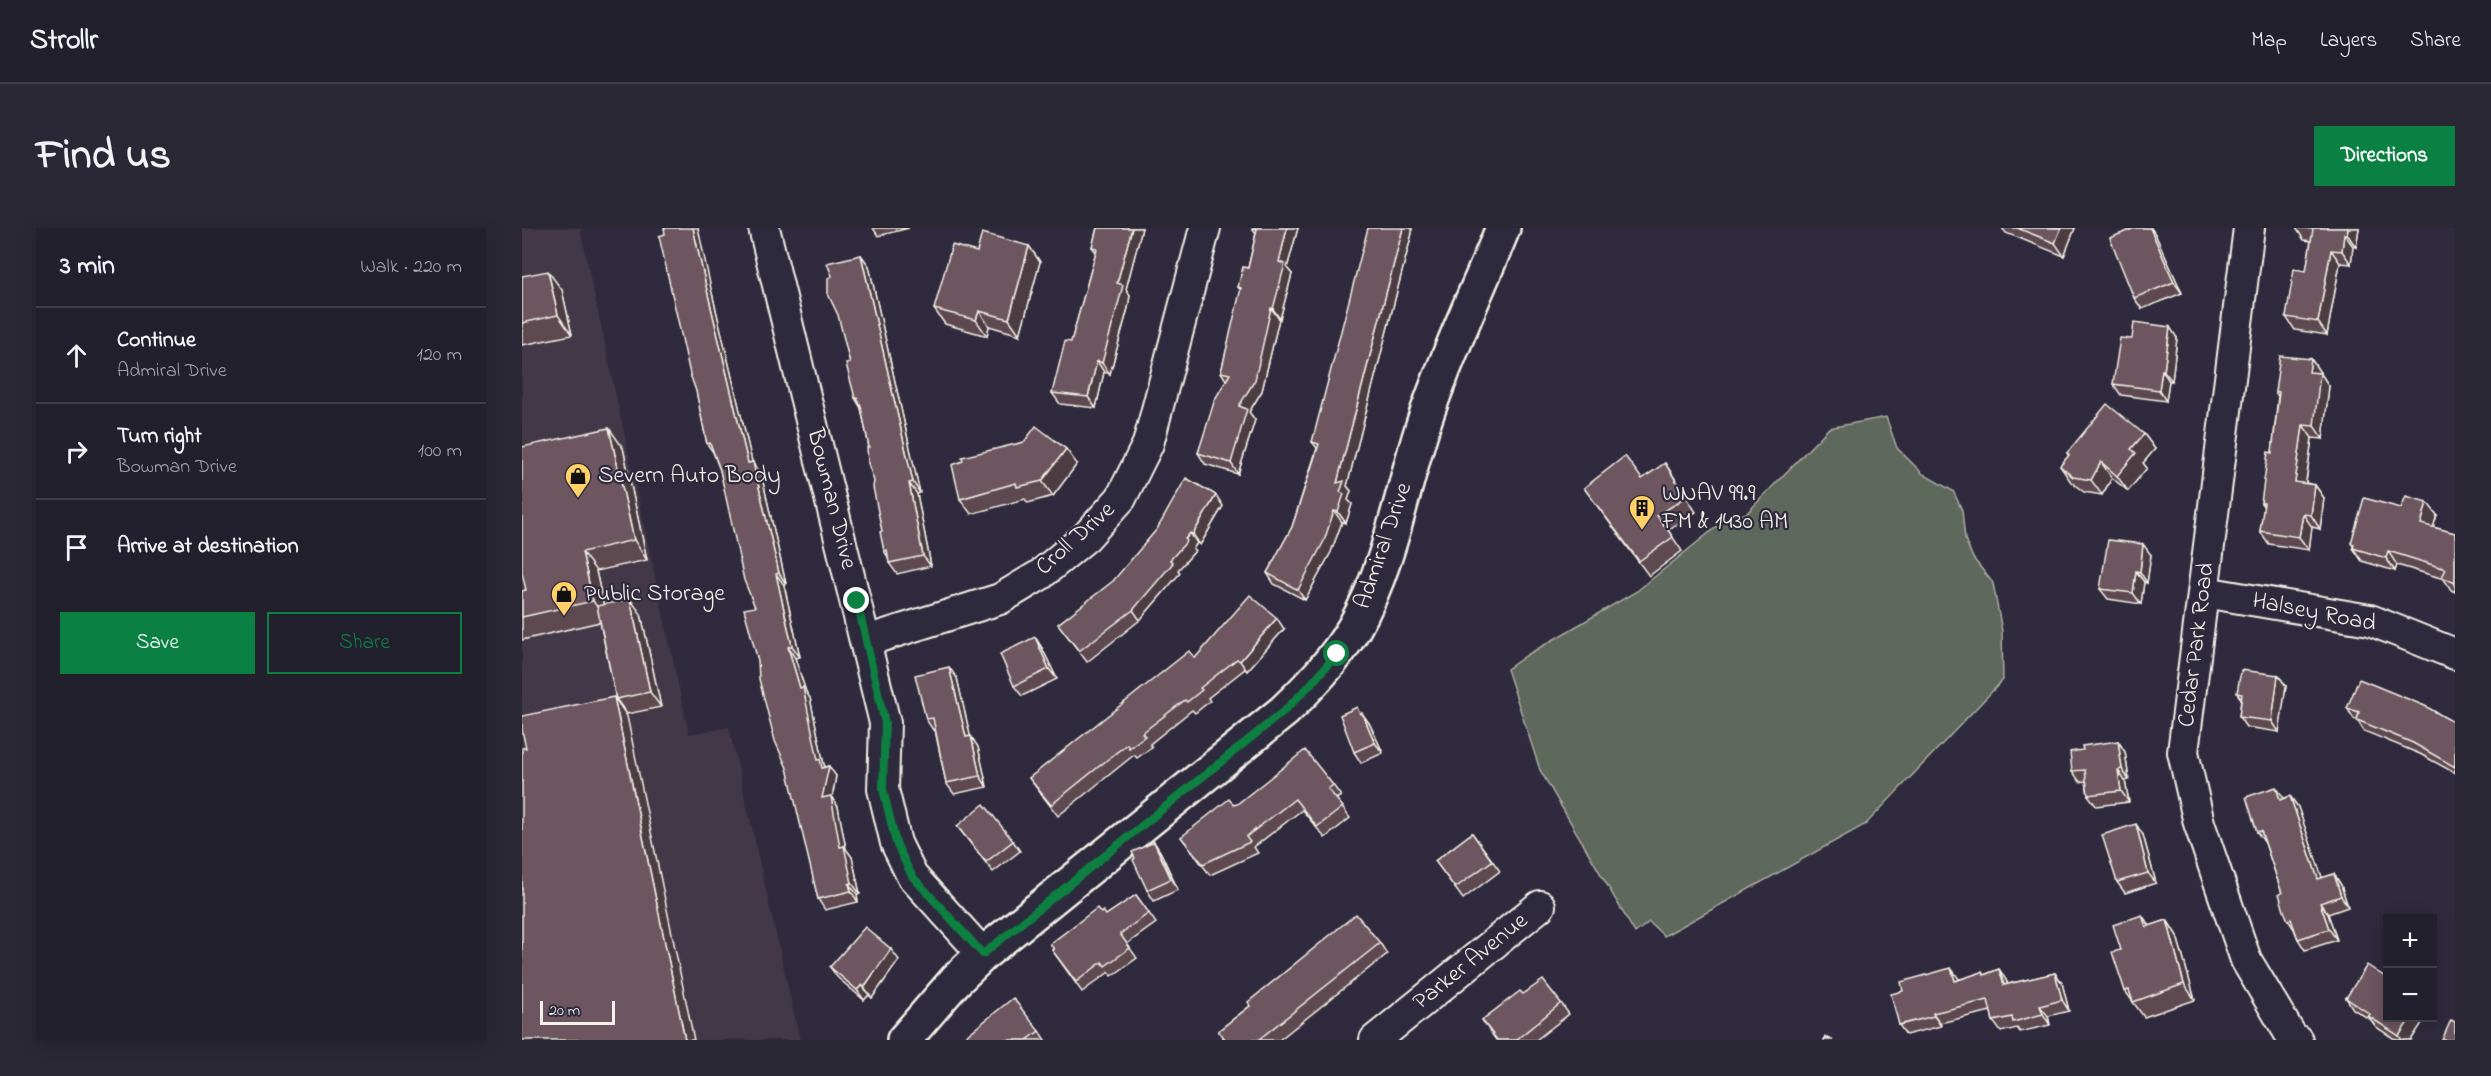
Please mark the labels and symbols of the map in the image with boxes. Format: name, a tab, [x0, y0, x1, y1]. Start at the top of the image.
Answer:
street label: Bowman Drive	[796, 424, 865, 573]
place label: Severn Auto Body	[598, 459, 781, 495]
shop icon: Severn Auto Body	[563, 461, 593, 499]
place label: WNAV 99.9 FM & 1430 AM	[1661, 477, 1788, 540]
street label: Admiral Drive	[1346, 478, 1422, 614]
building icon: WNAV 99.9 FM & 1430 AM	[1627, 493, 1657, 531]
street label: Croll Drive	[1028, 494, 1124, 584]
street label: Cedar Park Road	[2170, 560, 2225, 729]
place label: Public Storage	[584, 577, 725, 612]
shop icon: Public Storage	[549, 579, 579, 617]
street label: Halsey Road	[2249, 584, 2379, 643]
route end	[843, 587, 869, 613]
route start	[1323, 640, 1349, 666]
street label: Parker Avenue	[1406, 904, 1536, 1019]
scale bar	[540, 998, 615, 1026]

